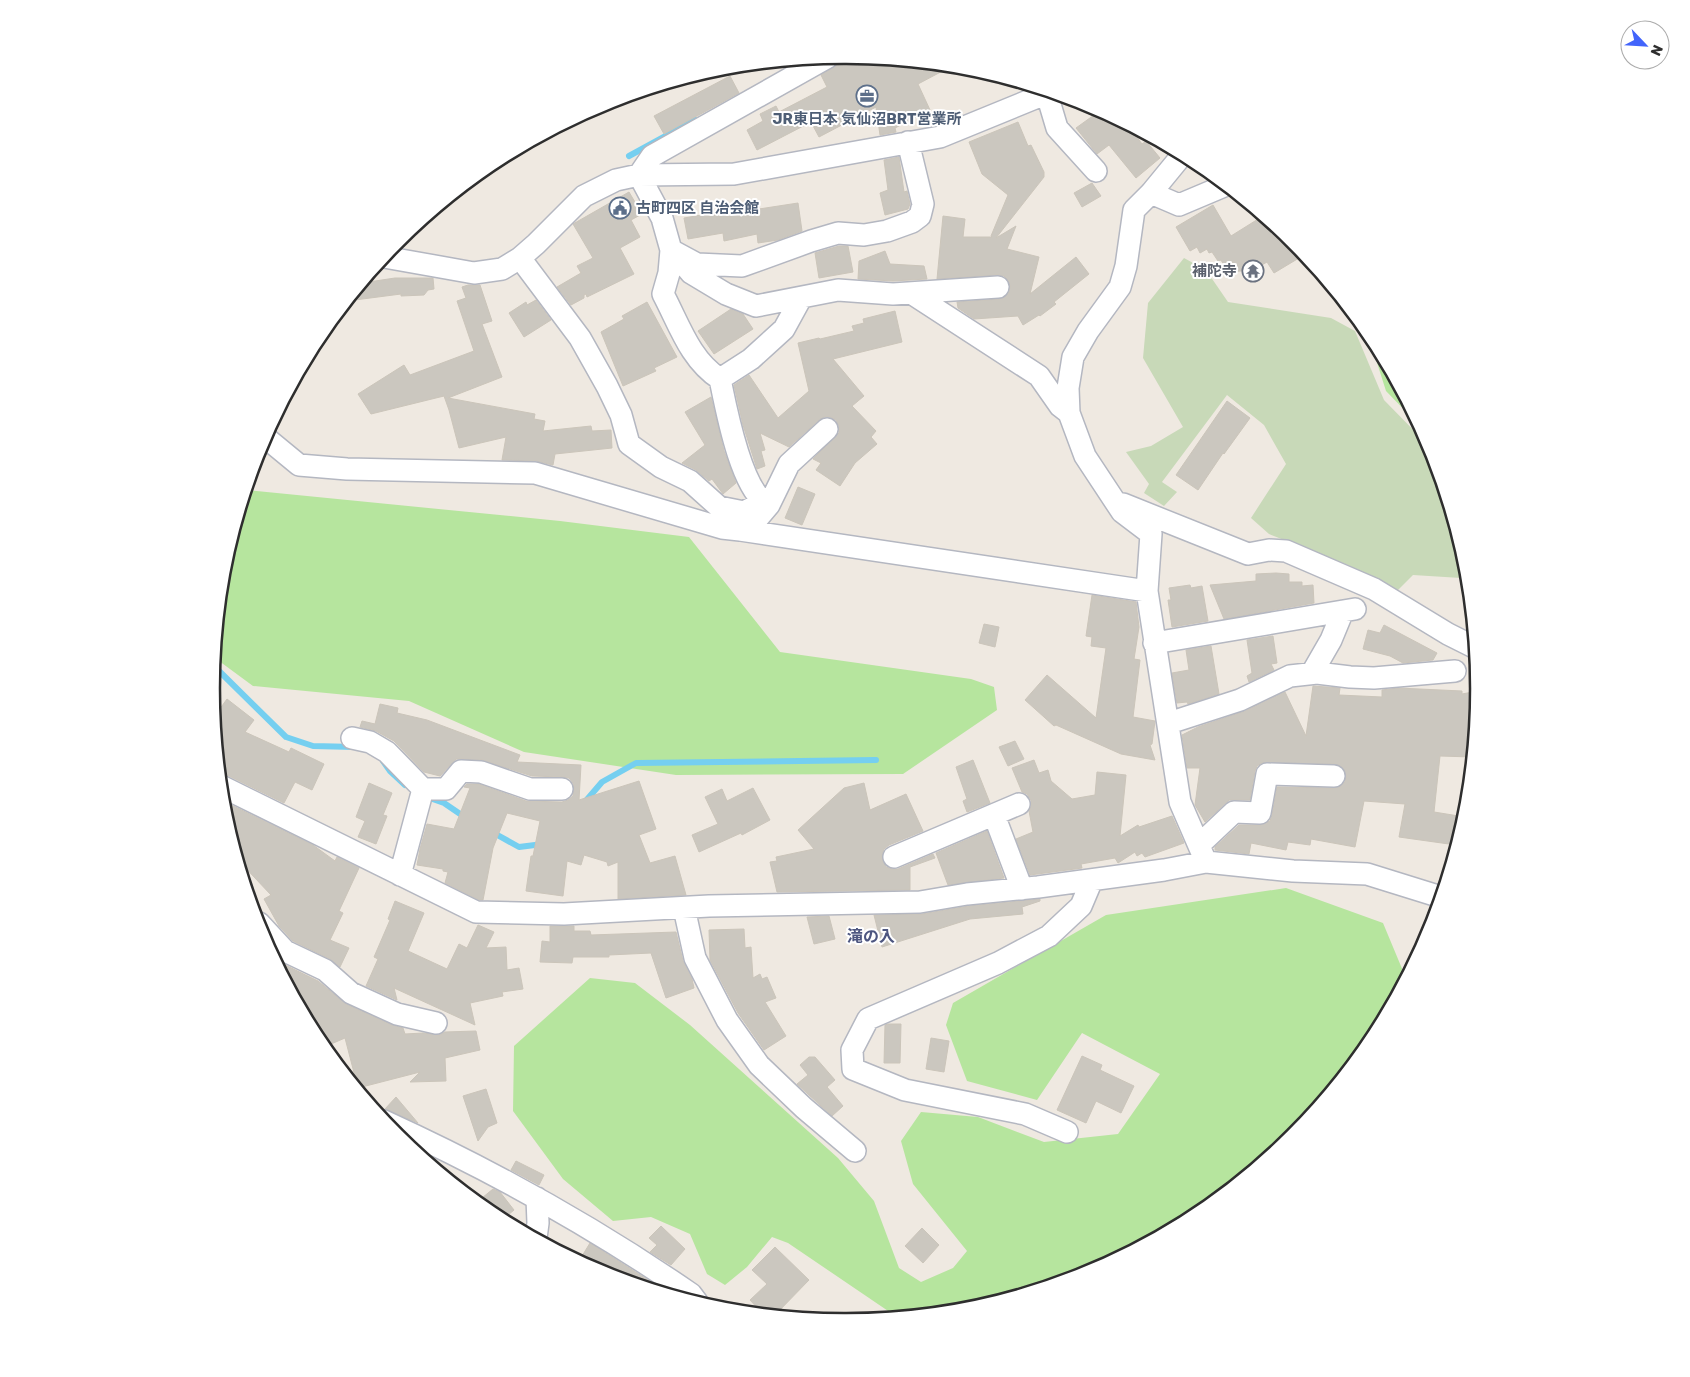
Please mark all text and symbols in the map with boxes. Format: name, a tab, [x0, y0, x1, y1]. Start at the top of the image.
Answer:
north arrow	[1620, 20, 1670, 70]
text: N	[1646, 42, 1666, 58]
office icon: JR東日本 気仙沼BRT営業所	[855, 84, 879, 108]
place label: JR東日本 気仙沼BRT営業所	[773, 110, 961, 128]
public building icon: 古町四区 自治会館	[608, 196, 632, 220]
place label: 古町四区 自治会館	[636, 199, 759, 217]
temple icon: 補陀寺	[1241, 259, 1265, 283]
place label: 補陀寺	[1192, 262, 1237, 280]
district label: 滝の入	[847, 927, 895, 946]

